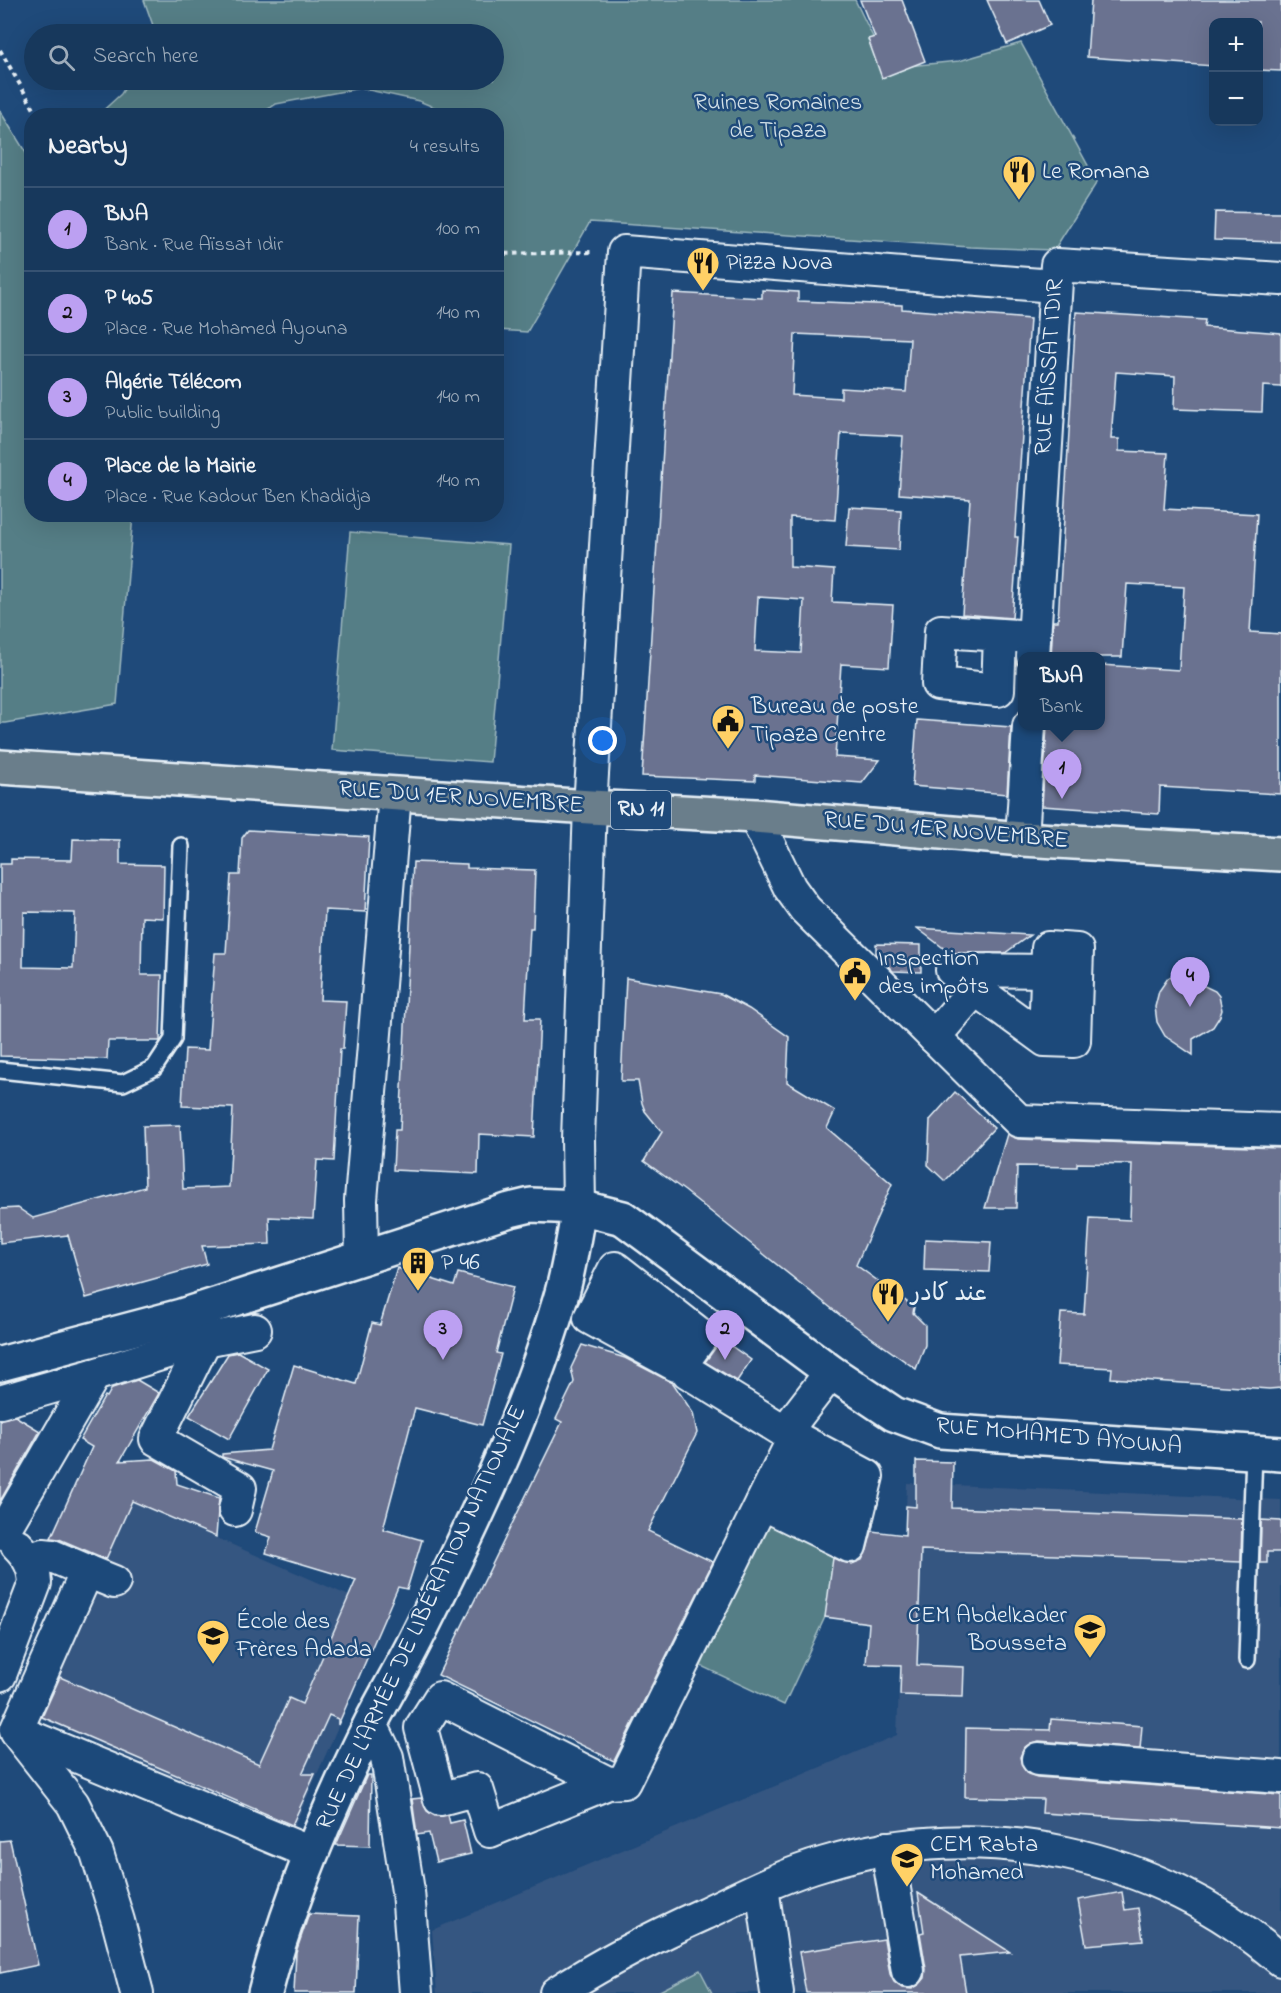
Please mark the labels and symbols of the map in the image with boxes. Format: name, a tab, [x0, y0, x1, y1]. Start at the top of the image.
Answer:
park label: Ruines Romaines de Tipaza	[694, 86, 862, 149]
restaurant icon: Le Romana	[1001, 154, 1037, 201]
place label: Le Romana	[1042, 155, 1150, 190]
restaurant icon: Pizza Nova	[685, 245, 721, 292]
place label: Pizza Nova	[726, 246, 833, 281]
street label: RUE AÏSSAT IDIR	[1026, 277, 1074, 456]
place label: Bureau de poste Tipaza Centre	[750, 690, 919, 753]
public building icon: Bureau de poste Tipaza Centre	[710, 703, 746, 750]
your location	[588, 726, 617, 755]
pin: 1	[1042, 750, 1082, 799]
street label: RUE DU 1ER NOVEMBRE	[337, 772, 585, 824]
road number: RN 11	[611, 791, 671, 829]
street label: RUE DU 1ER NOVEMBRE	[822, 803, 1070, 859]
place label: Inspection des impôts	[878, 942, 989, 1005]
public building icon: Inspection des impôts	[837, 955, 873, 1002]
pin: 4	[1170, 958, 1210, 1007]
building icon: P 46	[400, 1245, 436, 1292]
place label: P 46	[441, 1246, 480, 1281]
restaurant icon: عند كادر	[870, 1276, 906, 1323]
place label: عند كادر	[909, 1277, 987, 1312]
pin: 3	[424, 1310, 462, 1360]
pin: 2	[706, 1310, 744, 1360]
street label: RUE DE L'ARMÉE DE LIBÉRATION NATIONALE	[308, 1400, 536, 1836]
street label: RUE MOHAMED AYOUNA	[935, 1409, 1183, 1465]
place label: CEM Abdelkader Bousseta	[908, 1599, 1068, 1662]
place label: École des Frères Adada	[235, 1605, 372, 1668]
school or university icon: CEM Abdelkader Bousseta	[1072, 1612, 1108, 1659]
school or university icon: École des Frères Adada	[195, 1618, 231, 1665]
place label: CEM Rabta Mohamed	[930, 1828, 1038, 1891]
school or university icon: CEM Rabta Mohamed	[889, 1841, 925, 1888]

